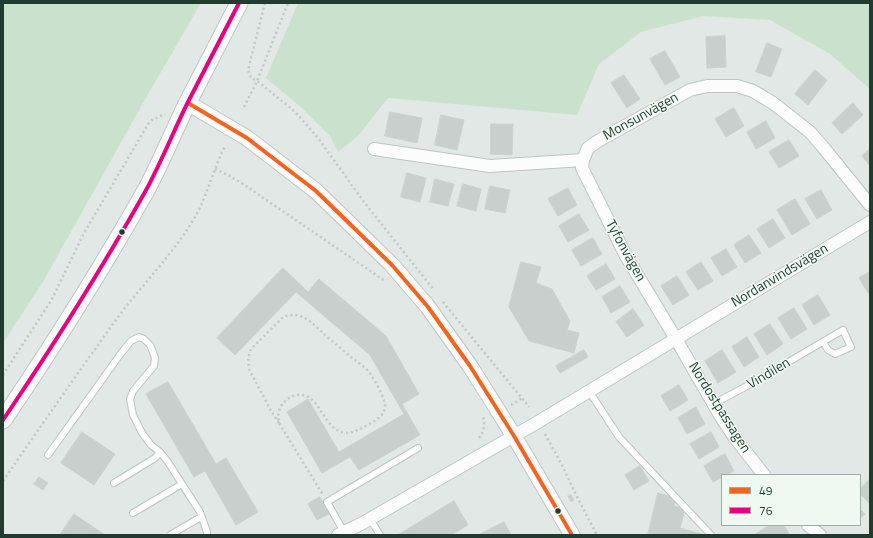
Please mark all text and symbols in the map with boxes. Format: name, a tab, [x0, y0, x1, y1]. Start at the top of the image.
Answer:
street label: Monsunvägen	[600, 89, 682, 145]
street label: Tyfonvägen	[601, 217, 649, 285]
unlabelled marker	[117, 227, 127, 237]
street label: Nordanvindsvägen	[729, 241, 831, 311]
street label: Vindilen	[745, 355, 793, 393]
street label: Nordostpassagen	[684, 360, 754, 456]
legend	[721, 474, 861, 526]
text: 49	[759, 481, 772, 500]
text: 76	[759, 501, 772, 520]
unlabelled marker	[553, 506, 563, 516]

